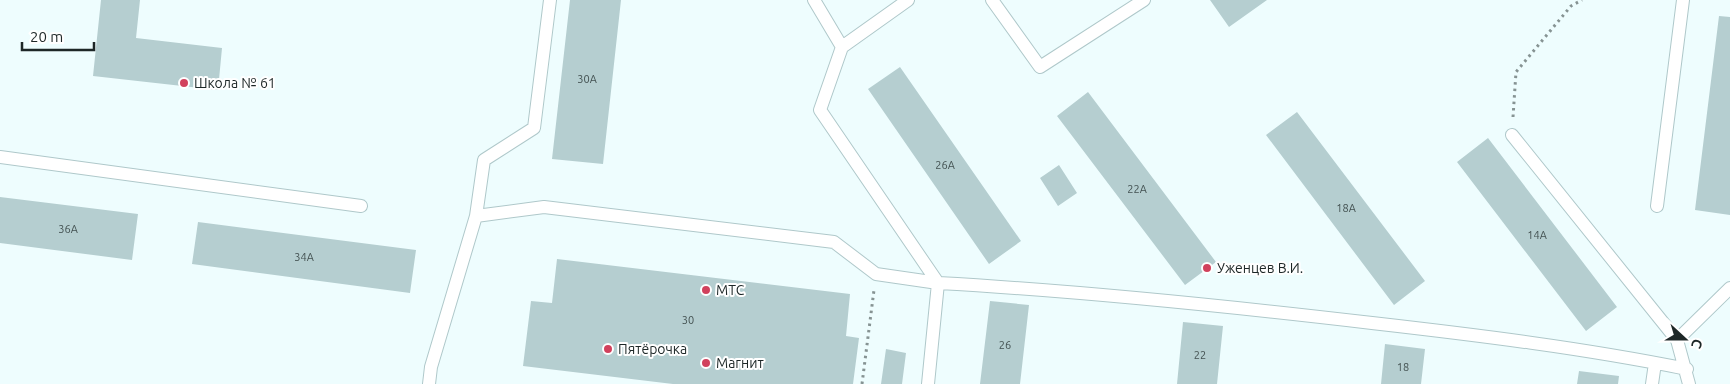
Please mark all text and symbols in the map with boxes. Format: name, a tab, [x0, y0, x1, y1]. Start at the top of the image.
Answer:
scale bar	[22, 20, 95, 52]
text: 20 m	[30, 28, 63, 45]
house number: 30А	[577, 73, 598, 85]
place label: Школа № 61	[194, 75, 276, 91]
marker: Школа № 61	[178, 77, 190, 89]
house number: 26А	[935, 159, 956, 171]
house number: 22А	[1127, 183, 1148, 195]
house number: 18А	[1336, 202, 1357, 214]
house number: 36А	[58, 223, 79, 235]
house number: 14А	[1527, 229, 1548, 241]
house number: 34А	[294, 251, 315, 263]
place label: Уженцев В.И.	[1217, 260, 1303, 276]
marker: Уженцев В.И.	[1201, 262, 1213, 274]
place label: МТС	[716, 282, 745, 298]
marker: МТС	[700, 284, 712, 296]
house number: 30	[682, 314, 694, 326]
north arrow	[1660, 314, 1710, 364]
text: С	[1688, 337, 1706, 351]
house number: 26	[999, 339, 1011, 351]
place label: Пятёрочка	[618, 341, 687, 357]
marker: Пятёрочка	[602, 343, 614, 355]
house number: 22	[1194, 349, 1206, 361]
place label: Магнит	[716, 355, 764, 371]
marker: Магнит	[700, 357, 712, 369]
house number: 18	[1397, 361, 1409, 373]

